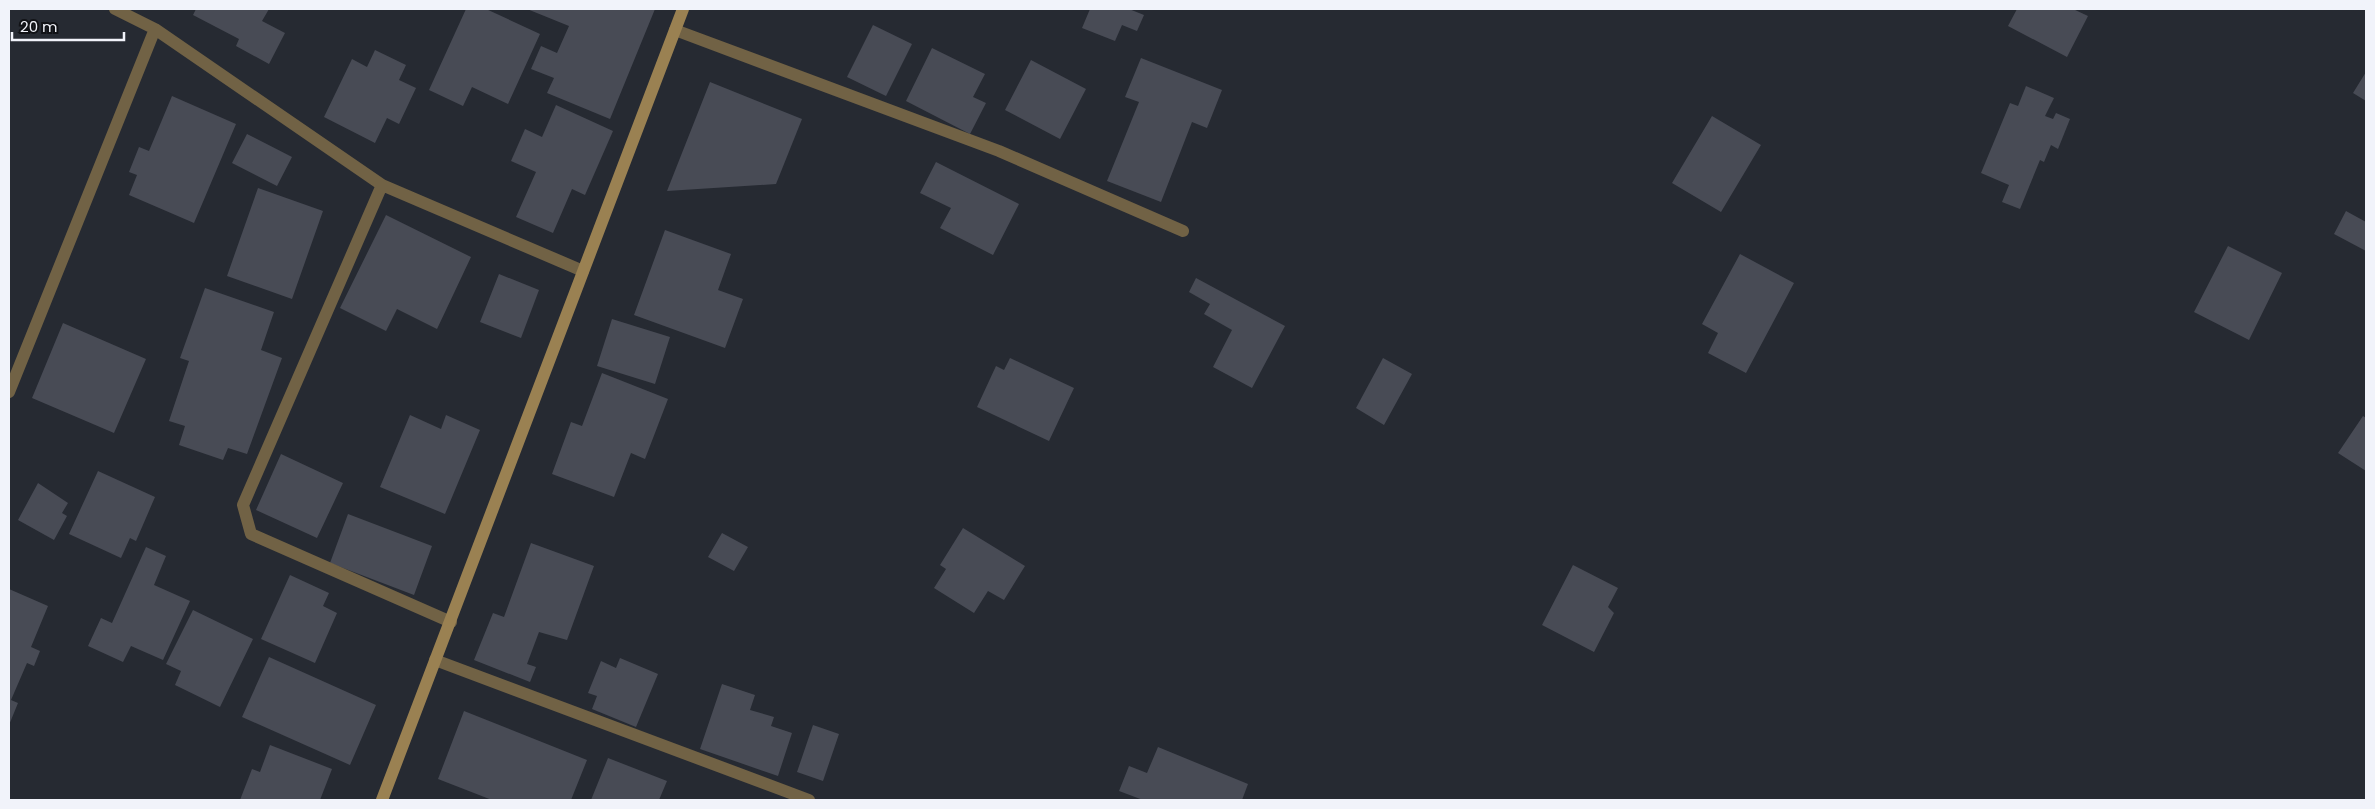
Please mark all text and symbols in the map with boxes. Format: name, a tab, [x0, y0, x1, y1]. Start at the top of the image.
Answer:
scale bar	[12, 10, 125, 42]
text: 20 m	[20, 16, 58, 37]

